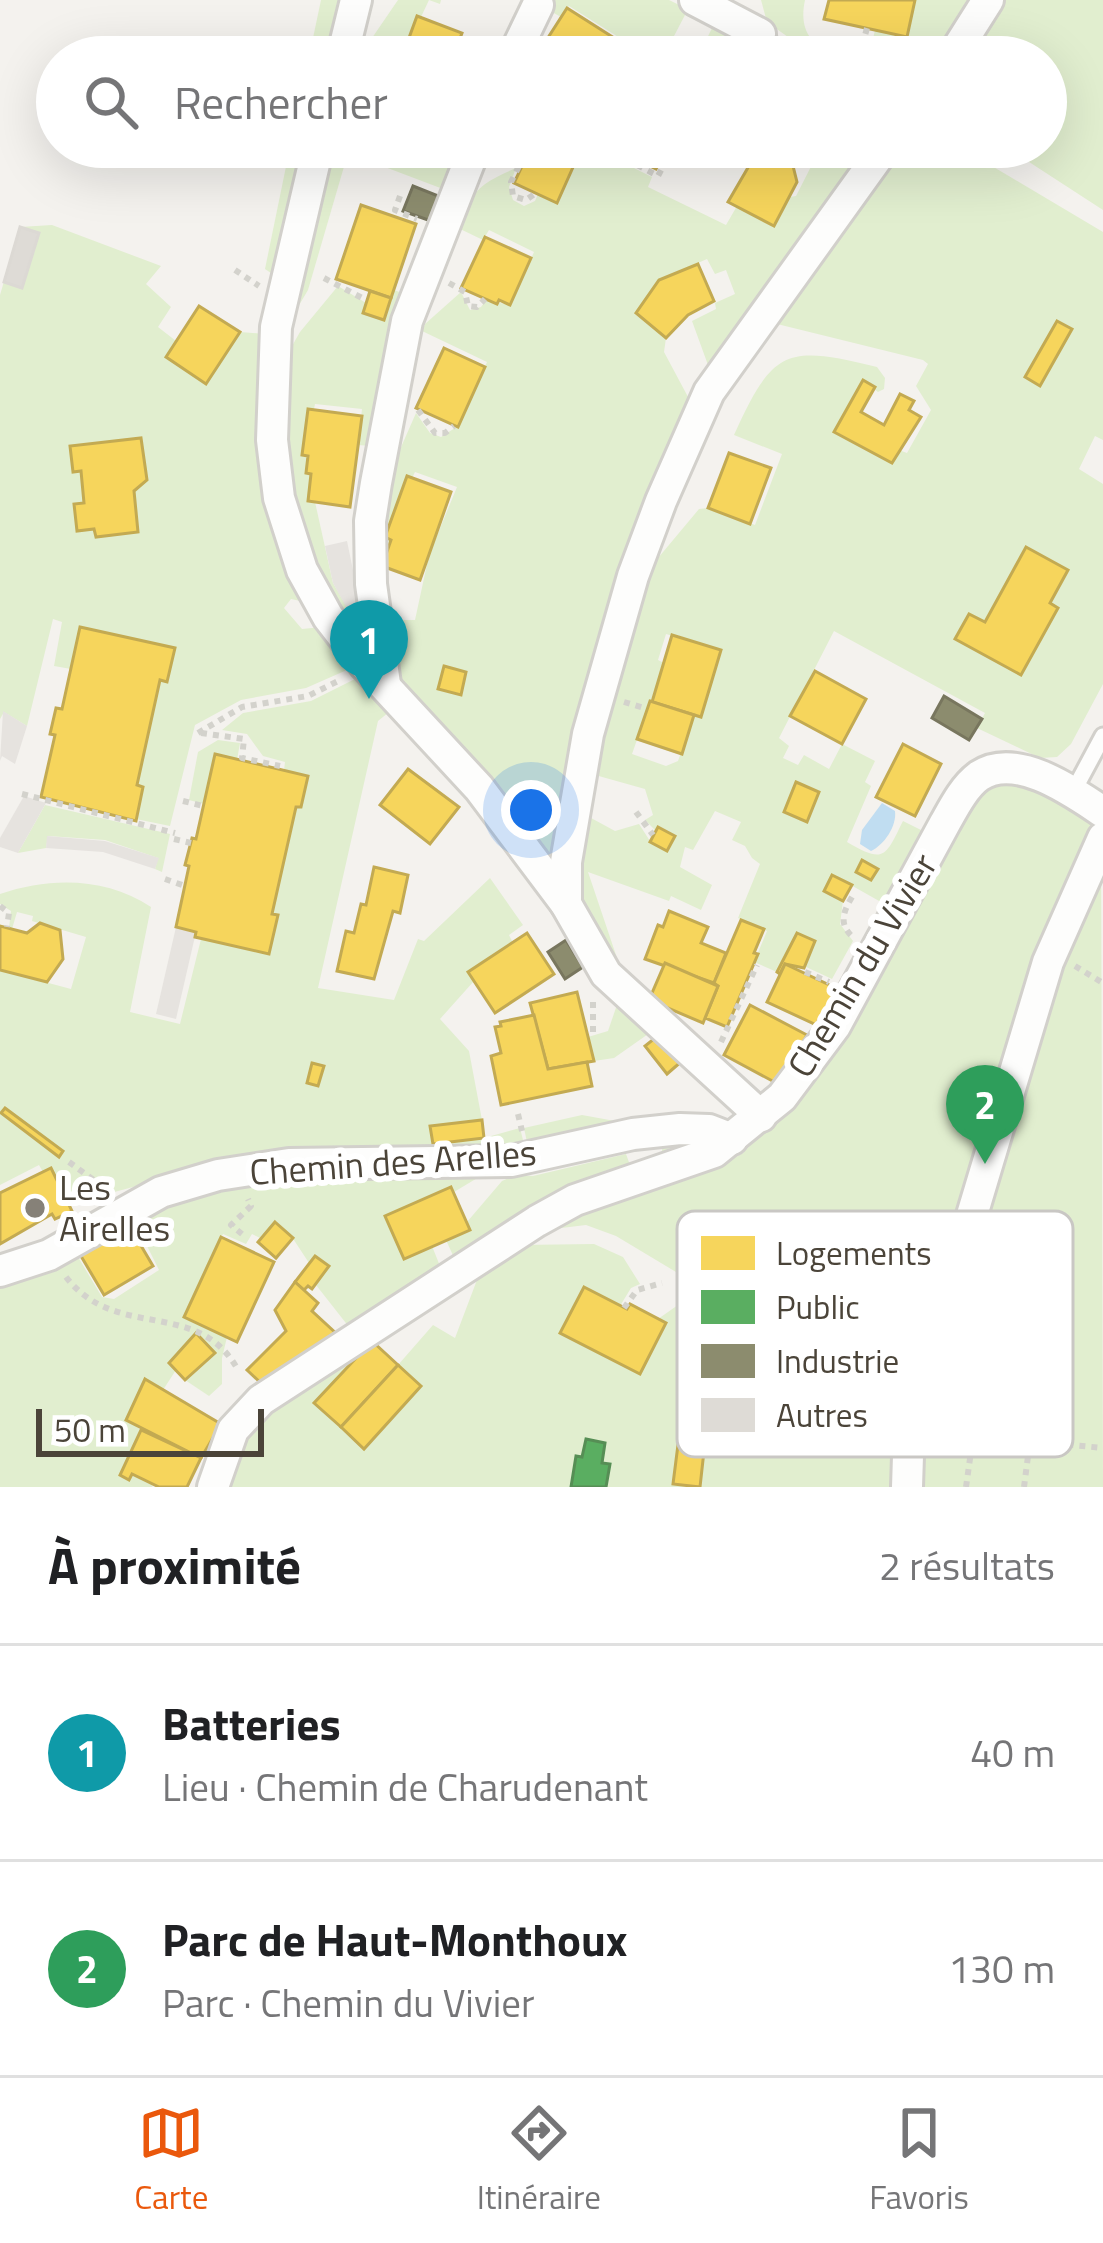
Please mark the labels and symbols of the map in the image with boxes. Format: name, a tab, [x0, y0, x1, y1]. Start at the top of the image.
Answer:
pin: 1	[330, 600, 408, 699]
your location	[501, 780, 561, 840]
street label: Chemin du Vivier	[773, 842, 950, 1087]
pin: 2	[946, 1065, 1024, 1164]
street label: Chemin des Arelles	[248, 1124, 538, 1199]
place label: Les Airelles	[59, 1159, 170, 1255]
marker: Les Airelles	[22, 1195, 48, 1221]
legend	[677, 1211, 1073, 1457]
text: Logements	[776, 1228, 932, 1278]
text: Public	[776, 1282, 860, 1332]
text: Industrie	[776, 1336, 899, 1386]
text: Autres	[776, 1390, 868, 1440]
scale bar	[36, 1403, 264, 1456]

